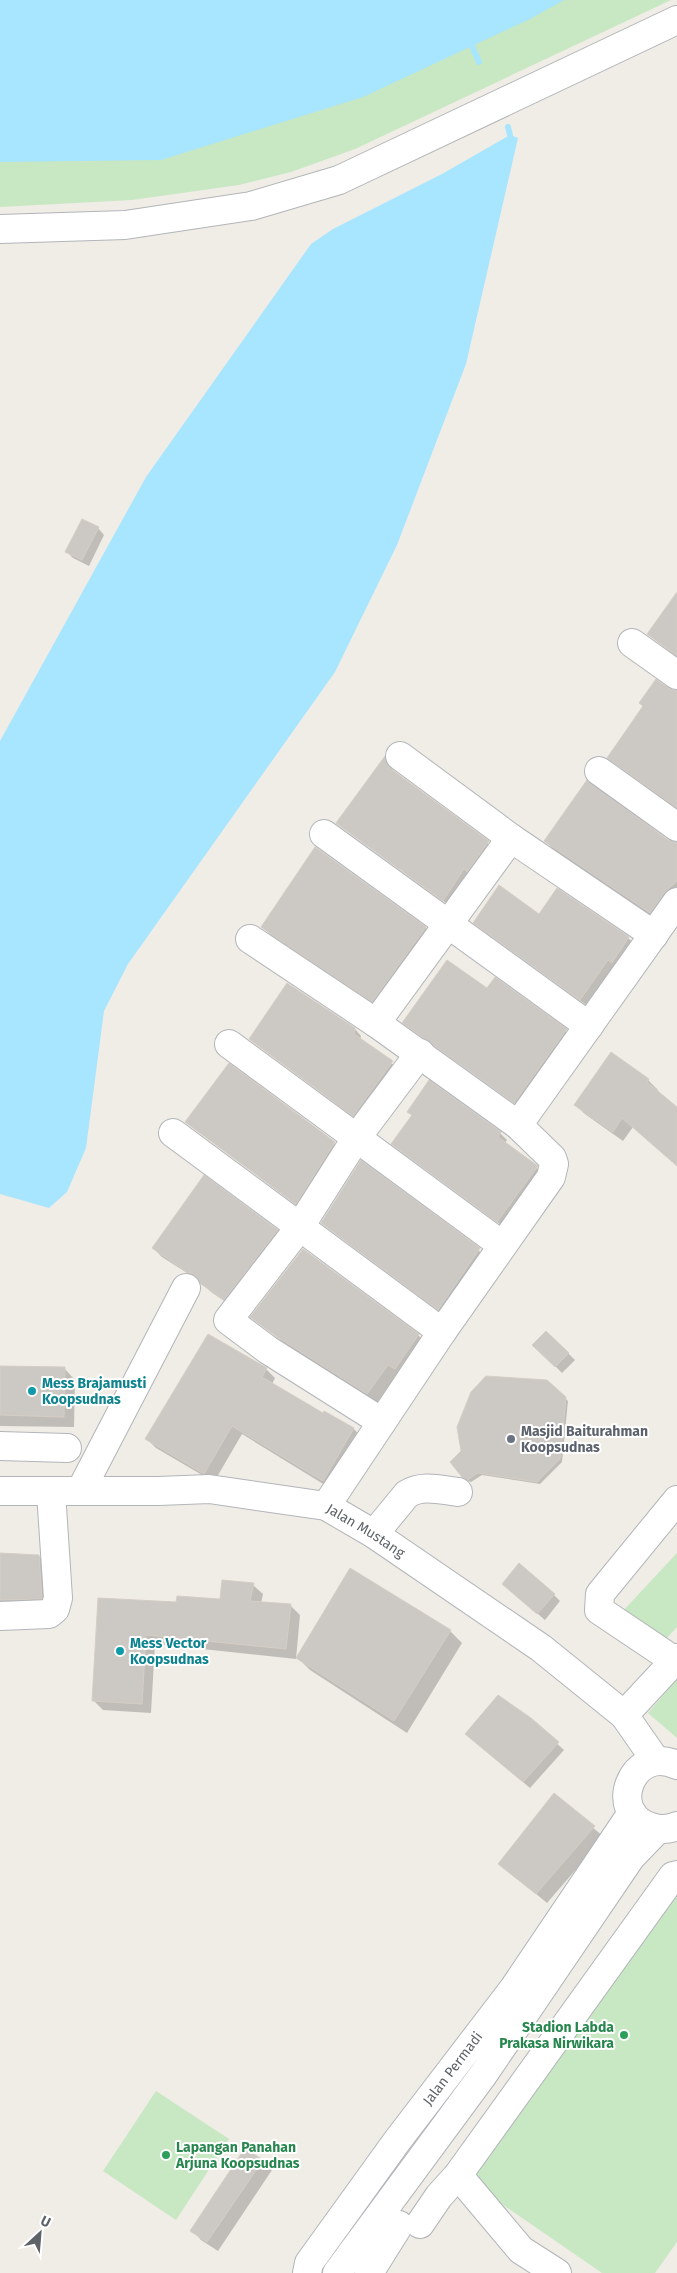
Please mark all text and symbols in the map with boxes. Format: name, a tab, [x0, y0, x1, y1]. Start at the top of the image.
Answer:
place label: Mess Brajamusti Koopsudnas	[42, 1375, 146, 1408]
marker: Mess Brajamusti Koopsudnas	[26, 1385, 38, 1397]
place label: Masjid Baiturahman Koopsudnas	[521, 1423, 648, 1456]
marker: Masjid Baiturahman Koopsudnas	[505, 1433, 517, 1445]
street label: Jalan Mustang	[323, 1500, 409, 1562]
place label: Mess Vector Koopsudnas	[130, 1635, 209, 1668]
marker: Mess Vector Koopsudnas	[114, 1645, 126, 1657]
place label: Stadion Labda Prakasa Nirwikara	[499, 2019, 614, 2052]
street label: Jalan Permadi	[419, 2029, 486, 2109]
marker: Stadion Labda Prakasa Nirwikara	[618, 2029, 630, 2041]
place label: Lapangan Panahan Arjuna Koopsudnas	[175, 2139, 300, 2172]
marker: Lapangan Panahan Arjuna Koopsudnas	[160, 2149, 172, 2161]
north arrow	[15, 2208, 65, 2258]
text: U	[38, 2212, 53, 2231]

